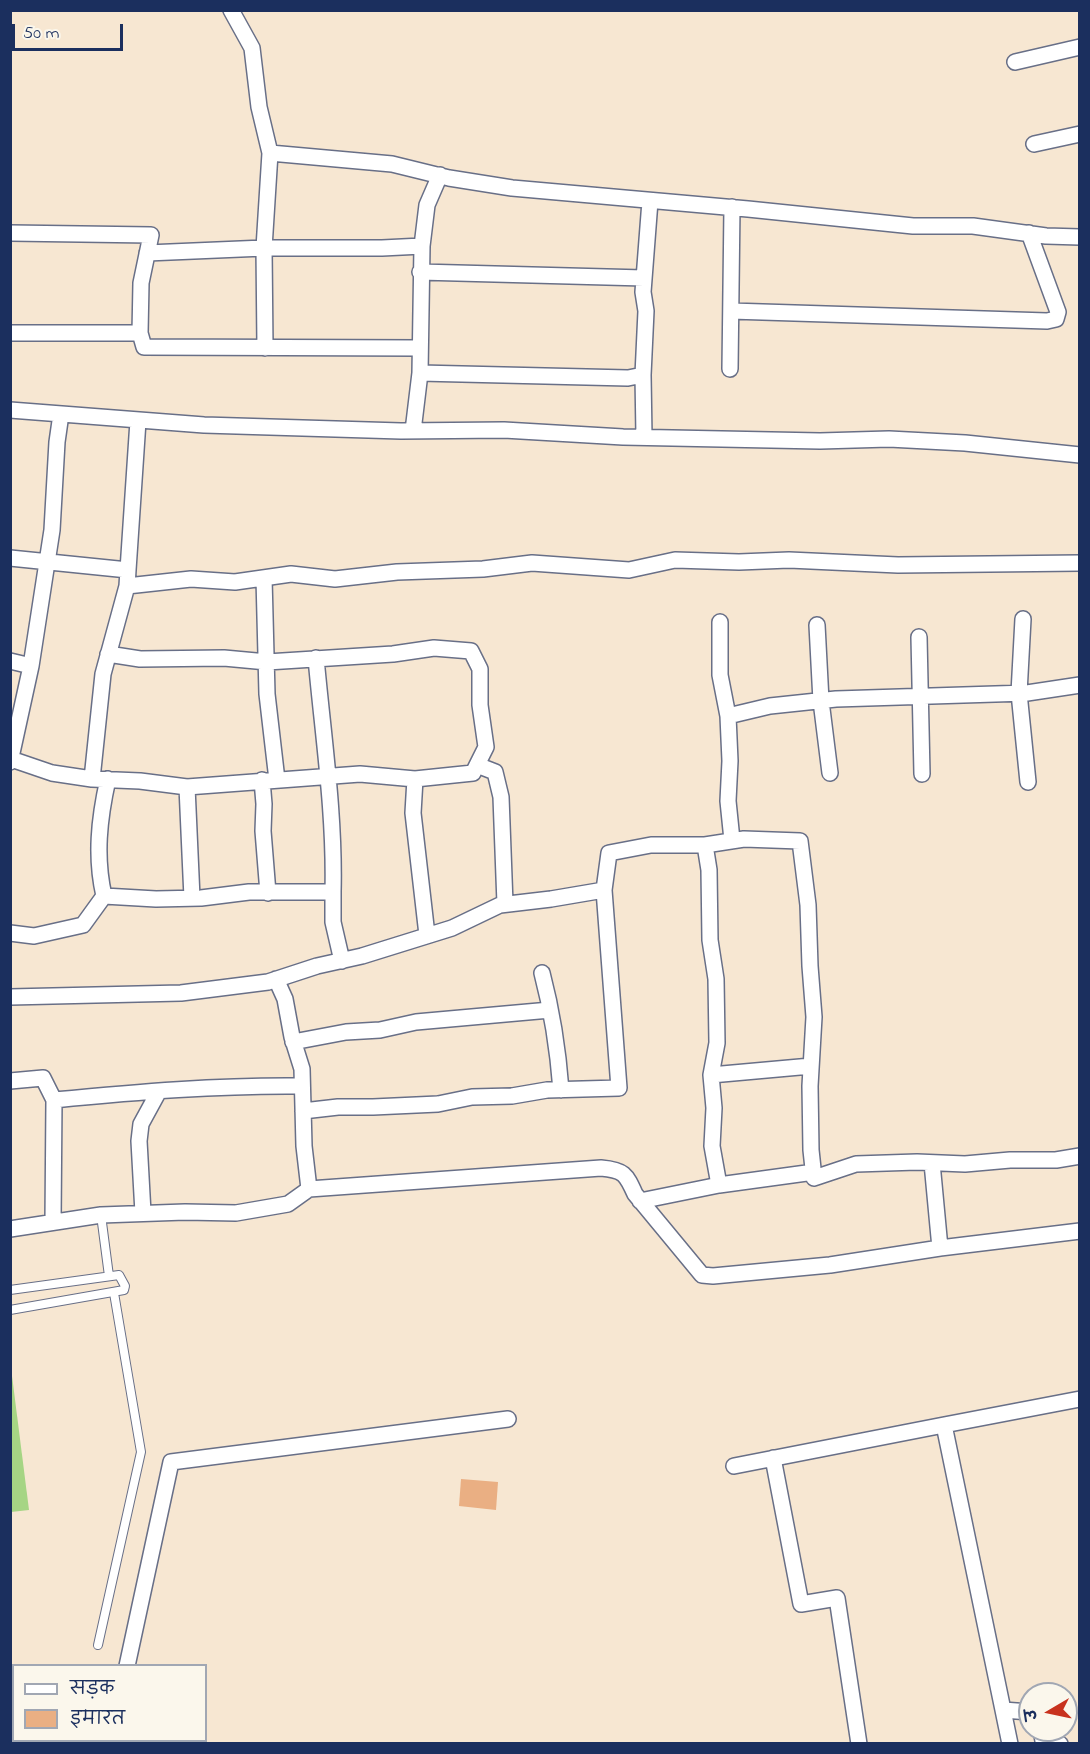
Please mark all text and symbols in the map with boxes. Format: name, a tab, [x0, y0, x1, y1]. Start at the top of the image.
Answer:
scale bar	[15, 12, 126, 50]
text: 50 m	[23, 21, 60, 47]
legend	[12, 1664, 207, 1742]
text: सड़क	[70, 1677, 114, 1703]
north arrow	[1018, 1682, 1078, 1742]
text: इमारत	[70, 1707, 125, 1733]
text: उ	[1020, 1707, 1045, 1722]

